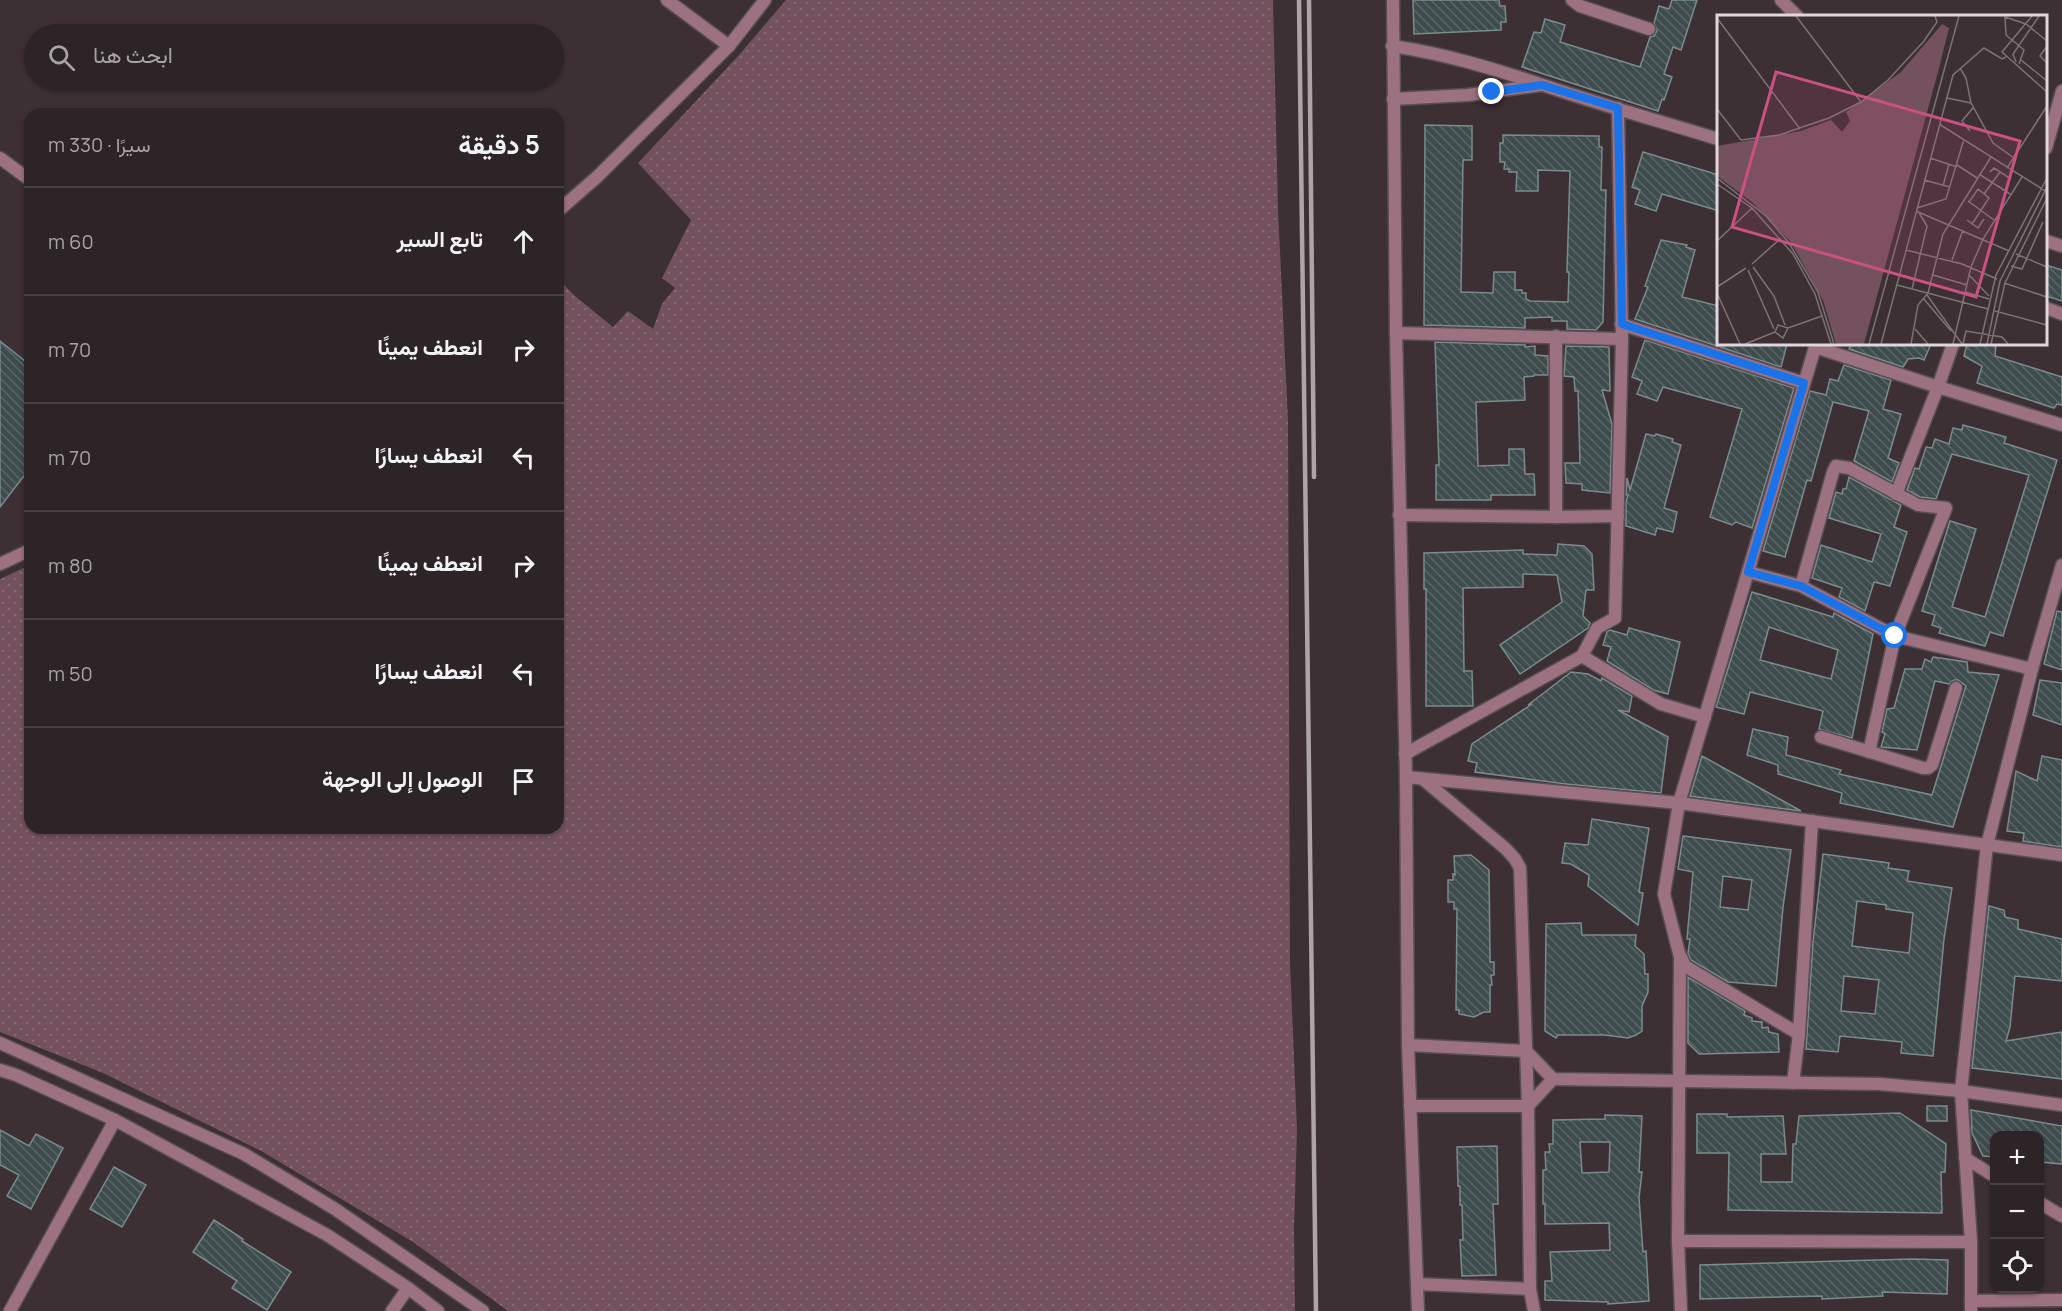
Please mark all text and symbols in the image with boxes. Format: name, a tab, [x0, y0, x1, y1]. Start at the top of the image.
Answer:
inset map	[1717, 15, 2047, 345]
search box	[24, 24, 564, 90]
text: ابحث هنا	[93, 40, 173, 70]
icon: search	[45, 41, 78, 74]
route end	[1478, 78, 1504, 104]
text: 5 دقيقة	[458, 126, 540, 162]
text: سيرًا · 330 m	[48, 131, 151, 158]
text: تابع السير	[397, 224, 483, 254]
icon: ahead	[507, 225, 540, 258]
text: 60 m	[48, 228, 94, 255]
text: انعطف يمينًا	[377, 332, 483, 362]
icon: right	[507, 333, 540, 366]
text: 70 m	[48, 336, 91, 363]
text: انعطف يسارًا	[374, 440, 483, 470]
icon: left	[507, 441, 540, 474]
text: 70 m	[48, 444, 91, 471]
text: انعطف يمينًا	[377, 548, 483, 578]
icon: right	[507, 549, 540, 582]
text: 80 m	[48, 552, 93, 579]
route start	[1881, 622, 1907, 648]
text: انعطف يسارًا	[374, 656, 483, 686]
icon: left	[507, 657, 540, 690]
text: 50 m	[48, 660, 93, 687]
text: الوصول إلى الوجهة	[322, 764, 483, 794]
icon: arrive	[507, 765, 540, 798]
map controls	[1990, 1131, 2044, 1293]
button: +	[1990, 1131, 2044, 1185]
button: −	[1990, 1185, 2044, 1239]
button: locate	[1990, 1239, 2044, 1293]

